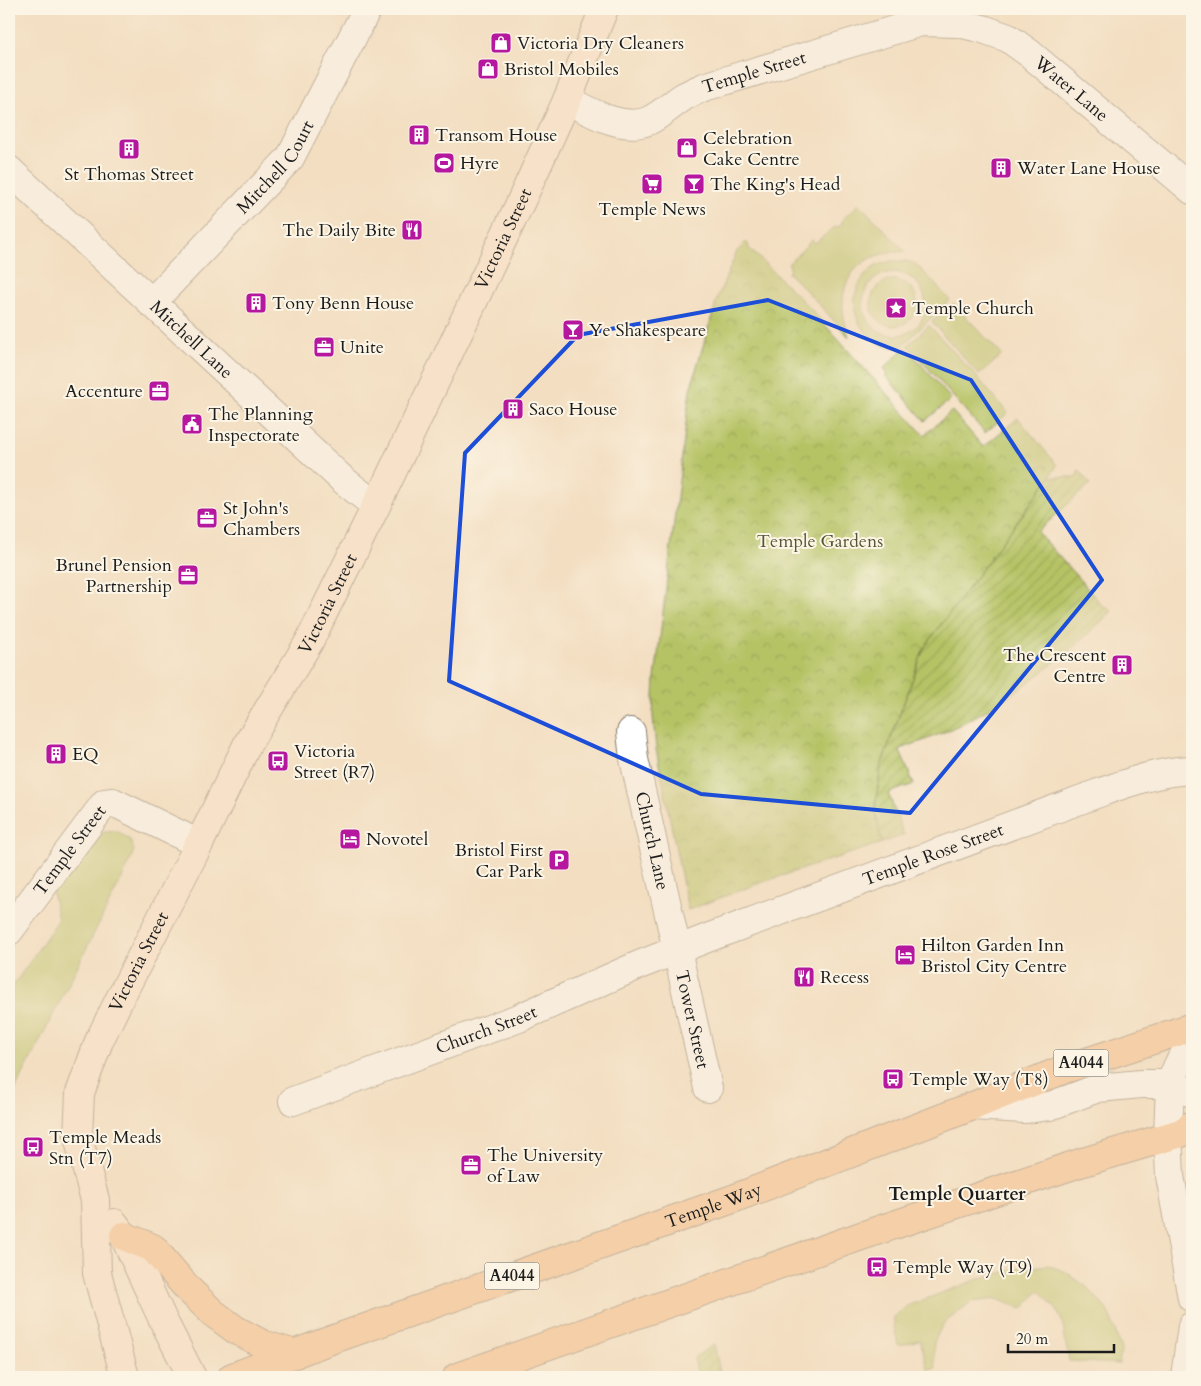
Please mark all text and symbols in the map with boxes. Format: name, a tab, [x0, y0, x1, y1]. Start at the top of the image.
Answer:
shop icon: Victoria Dry Cleaners	[489, 31, 513, 55]
place label: Victoria Dry Cleaners	[517, 31, 684, 56]
street label: Temple Street	[699, 45, 809, 99]
street label: Water Lane	[1028, 49, 1114, 127]
shop icon: Bristol Mobiles	[476, 57, 500, 81]
place label: Bristol Mobiles	[504, 57, 619, 82]
street label: Mitchell Court	[231, 116, 320, 219]
building icon: Transom House	[407, 123, 431, 147]
place label: Transom House	[435, 123, 557, 148]
place label: Celebration Cake Centre	[703, 126, 800, 172]
shop icon: Celebration Cake Centre	[675, 136, 699, 160]
building icon: St Thomas Street	[117, 137, 141, 161]
sports icon: Hyre	[432, 151, 456, 175]
place label: Hyre	[460, 151, 499, 176]
building icon: Water Lane House	[989, 156, 1013, 180]
place label: Water Lane House	[1016, 156, 1161, 181]
place label: St Thomas Street	[64, 162, 194, 187]
supermarket icon: Temple News	[640, 172, 664, 196]
bar icon: The King's Head	[682, 172, 706, 196]
place label: The King's Head	[710, 172, 841, 197]
street label: Victoria Street	[468, 184, 538, 294]
place label: Temple News	[598, 197, 706, 222]
place label: The Daily Bite	[282, 218, 396, 243]
restaurant icon: The Daily Bite	[400, 218, 424, 242]
building icon: Tony Benn House	[244, 291, 268, 315]
place label: Tony Benn House	[272, 291, 414, 316]
street label: Mitchell Lane	[144, 294, 239, 384]
place icon: Temple Church	[884, 296, 908, 320]
place label: Temple Church	[912, 296, 1034, 321]
bar icon: Ye Shakespeare	[561, 318, 585, 342]
place label: Ye Shakespeare	[589, 318, 706, 343]
office icon: Unite	[312, 335, 336, 359]
place label: Unite	[340, 335, 384, 360]
place label: Accenture	[65, 379, 143, 404]
office icon: Accenture	[147, 379, 171, 403]
building icon: Saco House	[501, 397, 525, 421]
place label: Saco House	[529, 397, 617, 422]
place label: The Planning Inspectorate	[208, 402, 314, 448]
public building icon: The Planning Inspectorate	[180, 412, 204, 436]
place label: St John's Chambers	[223, 496, 300, 542]
office icon: St John's Chambers	[195, 506, 219, 530]
park label: Temple Gardens	[757, 529, 883, 554]
street label: Victoria Street	[292, 549, 363, 659]
place label: Brunel Pension Partnership	[55, 553, 173, 599]
office icon: Brunel Pension Partnership	[176, 563, 200, 587]
place label: The Crescent Centre	[1003, 643, 1106, 689]
building icon: The Crescent Centre	[1110, 653, 1134, 677]
place label: Victoria Street (R7)	[294, 739, 375, 785]
building icon: EQ	[44, 742, 68, 766]
place label: EQ	[72, 742, 99, 767]
bus stop icon: Victoria Street (R7)	[266, 749, 290, 773]
street label: Church Lane	[629, 789, 676, 892]
street label: Temple Street	[27, 800, 112, 901]
street label: Temple Rose Street	[859, 817, 1007, 892]
hotel icon: Novotel	[338, 827, 362, 851]
place label: Novotel	[366, 827, 429, 852]
place label: Bristol First Car Park	[455, 838, 543, 884]
parking icon: Bristol First Car Park	[547, 848, 571, 872]
street label: Victoria Street	[103, 907, 175, 1016]
place label: Hilton Garden Inn Bristol City Centre	[921, 933, 1067, 979]
hotel icon: Hilton Garden Inn Bristol City Centre	[893, 943, 917, 967]
restaurant icon: Recess	[792, 965, 816, 989]
place label: Recess	[820, 965, 869, 990]
street label: Tower Street	[669, 968, 716, 1071]
street label: Church Street	[432, 999, 541, 1060]
road number: A4044	[1054, 1050, 1108, 1076]
bus stop icon: Temple Way (T8)	[881, 1067, 905, 1091]
place label: Temple Way (T8)	[909, 1067, 1049, 1092]
place label: Temple Meads Stn (T7)	[49, 1125, 161, 1171]
bus stop icon: Temple Meads Stn (T7)	[21, 1135, 45, 1159]
place label: The University of Law	[487, 1143, 604, 1189]
office icon: The University of Law	[459, 1153, 483, 1177]
street label: Temple Way	[662, 1176, 766, 1234]
district label: Temple Quarter	[888, 1181, 1026, 1207]
bus stop icon: Temple Way (T9)	[865, 1255, 889, 1279]
place label: Temple Way (T9)	[893, 1255, 1033, 1280]
road number: A4044	[484, 1262, 540, 1290]
scale bar	[1008, 1321, 1115, 1353]
text: 20 m	[1016, 1329, 1048, 1349]

